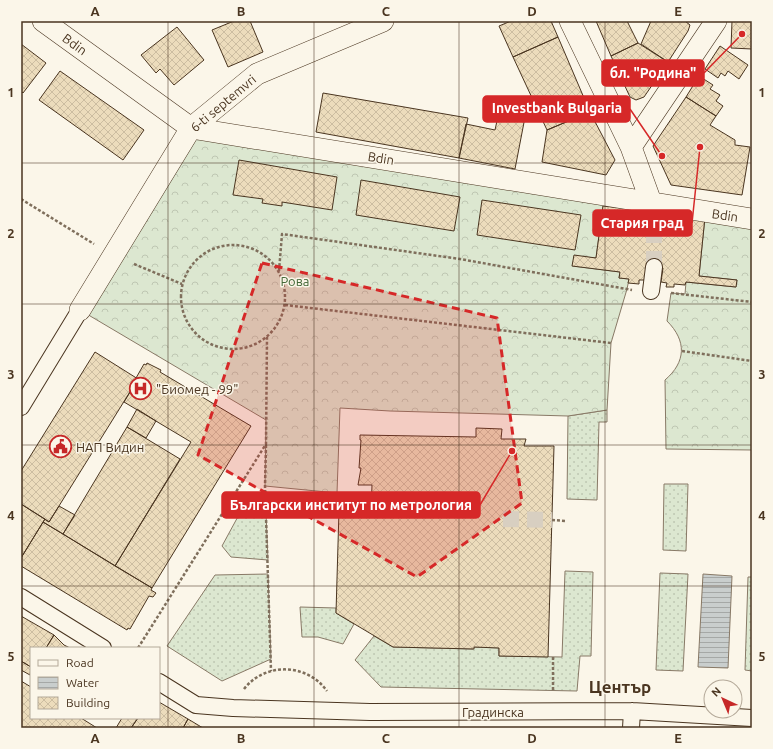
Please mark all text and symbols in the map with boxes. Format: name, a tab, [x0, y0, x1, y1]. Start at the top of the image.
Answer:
text: A	[90, 4, 100, 18]
text: B	[237, 4, 246, 18]
text: C	[382, 4, 391, 18]
text: D	[527, 4, 537, 18]
text: E	[674, 4, 682, 18]
street label: Bdin	[60, 31, 90, 57]
callout: бл. "Родина"	[602, 60, 704, 86]
text: бл. "Родина"	[610, 65, 696, 81]
street label: 6-ti septemvri	[188, 72, 258, 134]
text: 1	[7, 85, 15, 99]
text: 1	[758, 85, 766, 99]
callout: Investbank Bulgaria	[483, 96, 630, 122]
text: Investbank Bulgaria	[492, 100, 622, 116]
street label: Bdin	[367, 149, 395, 167]
street label: Bdin	[711, 206, 739, 224]
callout: Стария град	[593, 210, 692, 236]
text: Стария град	[600, 215, 684, 231]
text: 2	[7, 226, 15, 240]
text: 2	[758, 226, 766, 240]
park label: Рова	[280, 274, 310, 288]
text: 3	[7, 367, 15, 381]
text: 3	[758, 367, 766, 381]
hospital icon: "Биомед - 99"	[127, 376, 153, 402]
place label: "Биомед - 99"	[156, 382, 238, 396]
public building icon: НАП Видин	[48, 434, 74, 460]
place label: НАП Видин	[76, 440, 144, 454]
callout: Български институт по метрология	[222, 492, 480, 518]
text: Български институт по метрология	[230, 497, 472, 513]
text: 4	[7, 508, 15, 522]
text: 4	[758, 508, 766, 522]
legend	[30, 647, 160, 719]
text: 5	[7, 649, 15, 663]
text: 5	[758, 649, 766, 663]
text: Road	[66, 656, 94, 669]
text: Water	[66, 676, 99, 689]
district label: Център	[589, 677, 651, 696]
north arrow	[703, 679, 743, 719]
text: N	[709, 685, 723, 699]
text: Building	[66, 696, 110, 709]
street label: Градинска	[462, 705, 524, 719]
text: A	[90, 731, 100, 745]
text: B	[237, 731, 246, 745]
text: C	[382, 731, 391, 745]
text: D	[527, 731, 537, 745]
text: E	[674, 731, 682, 745]

